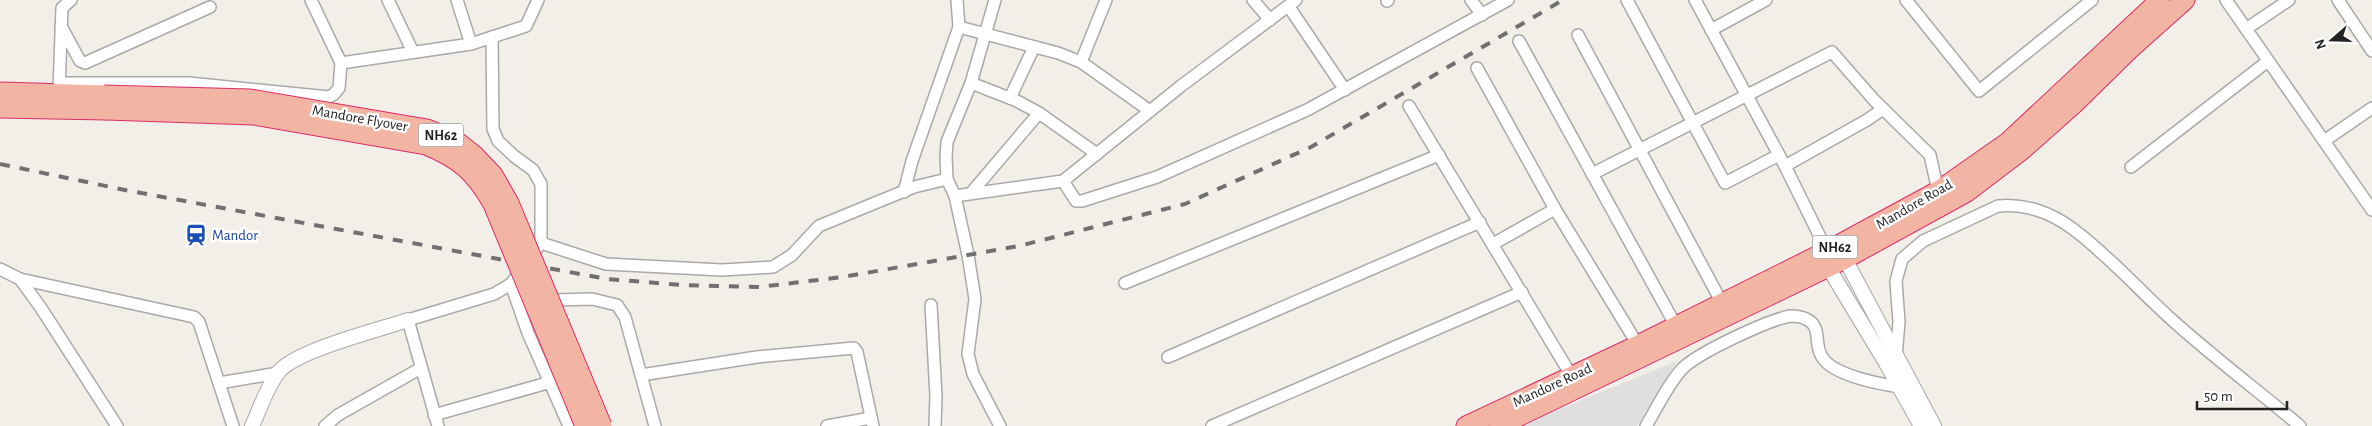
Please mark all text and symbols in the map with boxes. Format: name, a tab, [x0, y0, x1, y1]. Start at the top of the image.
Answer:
north arrow	[2307, 15, 2357, 65]
text: N	[2312, 37, 2329, 51]
street label: Mandore Flyover	[311, 103, 409, 134]
road number: NH62	[418, 124, 464, 146]
street label: Mandore Road	[1874, 177, 1955, 232]
station icon: Mandor	[183, 222, 209, 248]
place label: Mandor	[212, 228, 258, 243]
road number: NH62	[1812, 236, 1858, 258]
street label: Mandore Road	[1510, 361, 1594, 410]
scale bar	[2197, 378, 2287, 410]
text: 50 m	[2204, 389, 2233, 404]

